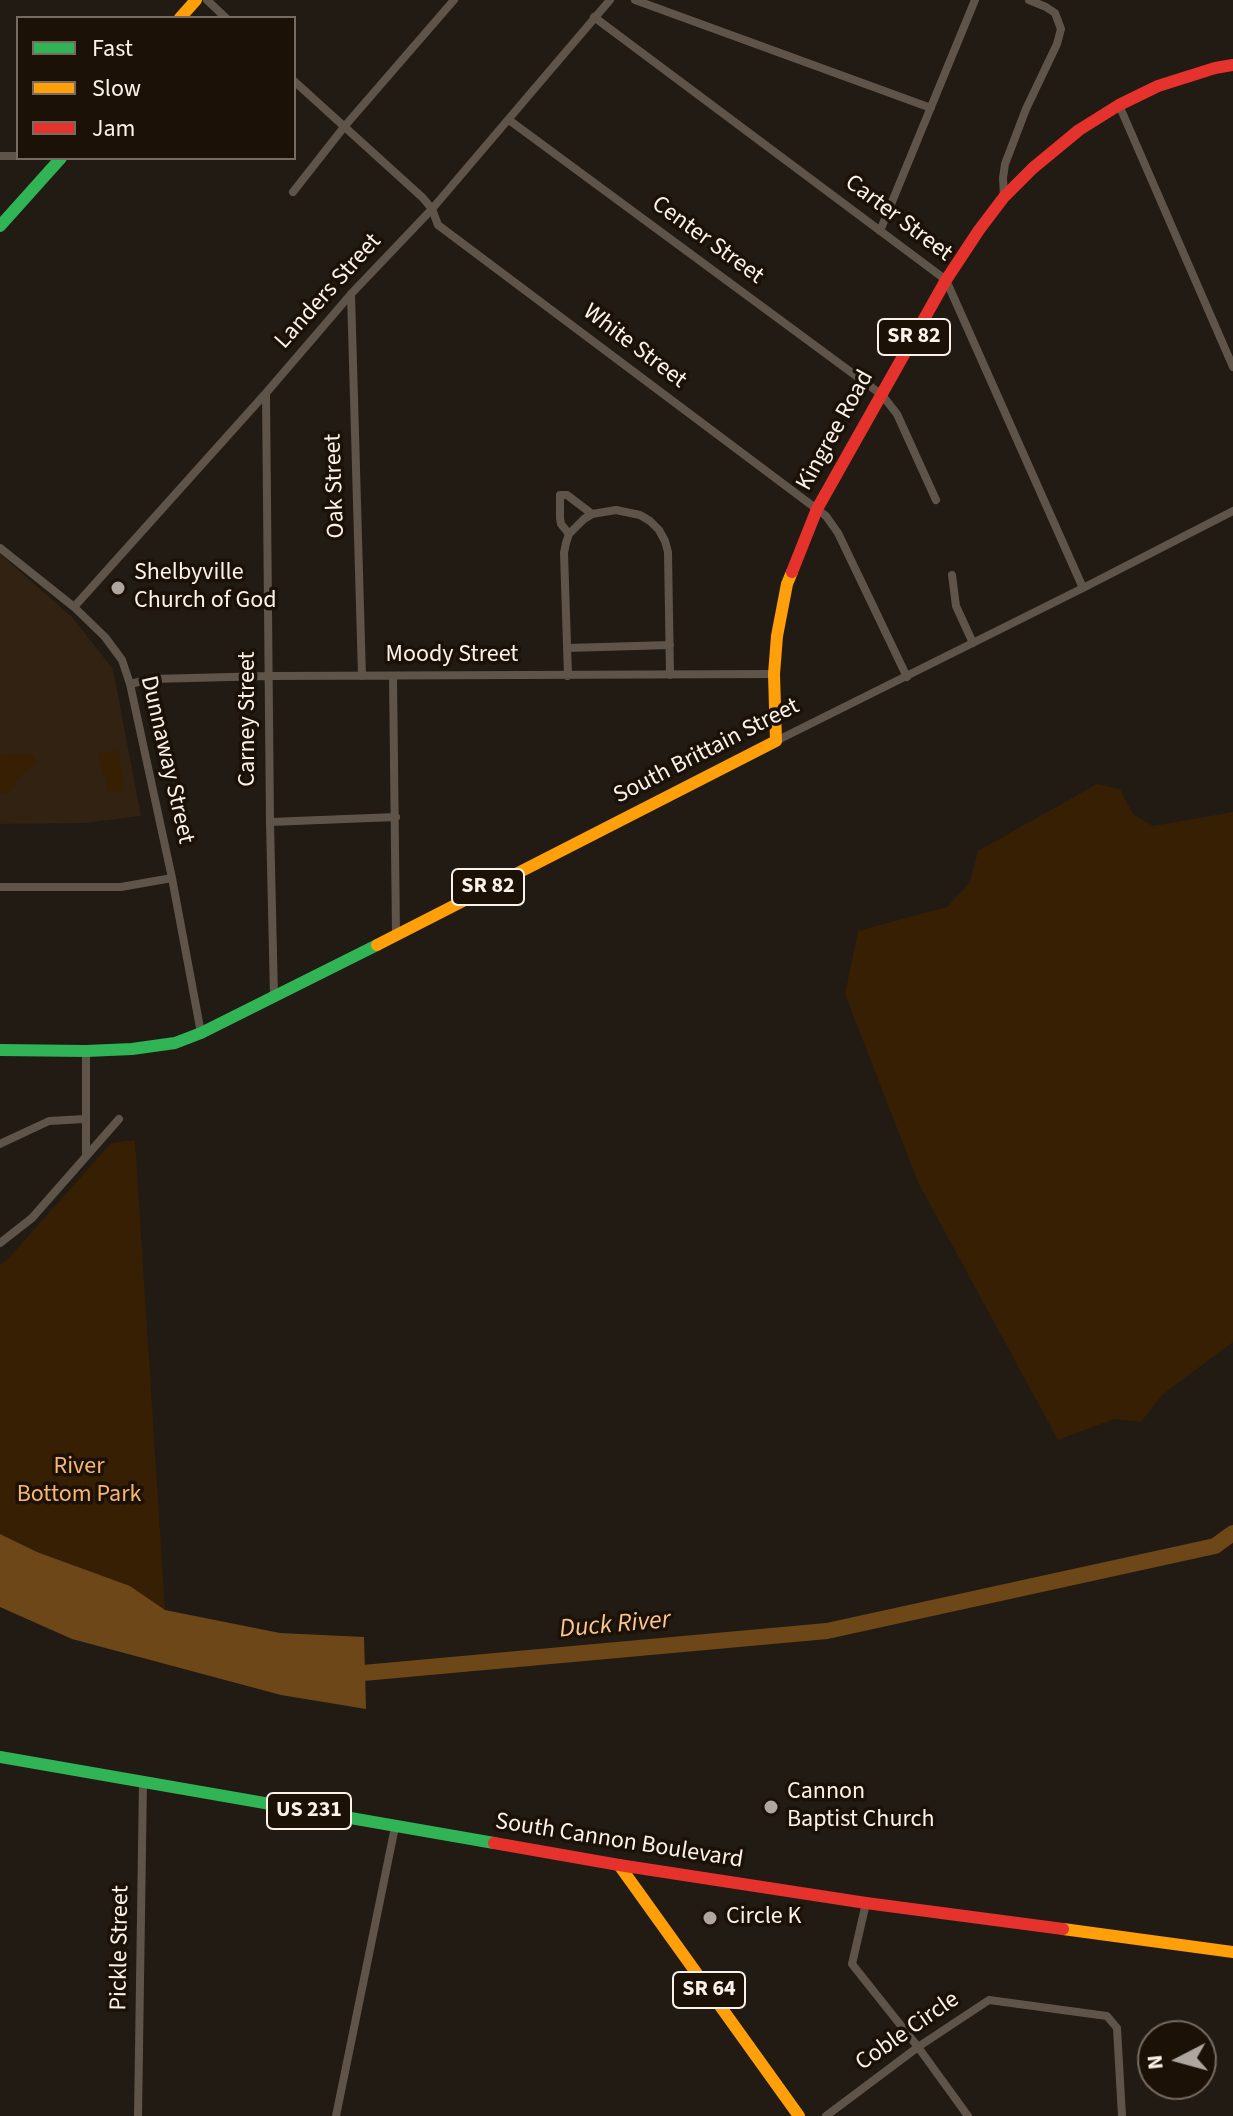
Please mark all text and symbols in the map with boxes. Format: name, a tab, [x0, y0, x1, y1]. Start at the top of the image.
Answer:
legend	[16, 16, 296, 160]
text: Fast	[92, 31, 133, 66]
text: Slow	[92, 71, 141, 106]
text: Jam	[92, 111, 136, 146]
street label: Carter Street	[839, 169, 957, 269]
street label: Center Street	[645, 191, 769, 291]
street label: Landers Street	[270, 228, 388, 356]
street label: White Street	[576, 299, 692, 395]
road number: SR 82	[878, 319, 950, 355]
street label: Kingree Road	[791, 366, 881, 496]
street label: Oak Street	[320, 433, 352, 539]
place label: Shelbyville Church of God	[134, 560, 277, 616]
marker: Shelbyville Church of God	[109, 579, 127, 597]
street label: Moody Street	[386, 642, 518, 670]
street label: Carney Street	[235, 651, 263, 787]
street label: Dunnaway Street	[133, 673, 199, 847]
street label: South Brittain Street	[609, 693, 805, 811]
road number: SR 82	[452, 869, 524, 905]
park label: River Bottom Park	[17, 1454, 141, 1510]
water label: Duck River	[558, 1606, 672, 1646]
place label: Cannon Baptist Church	[787, 1779, 935, 1835]
road number: US 231	[267, 1793, 351, 1829]
marker: Cannon Baptist Church	[762, 1798, 780, 1816]
street label: South Cannon Boulevard	[493, 1808, 745, 1876]
street label: Pickle Street	[106, 1885, 136, 2011]
place label: Circle K	[726, 1904, 801, 1932]
marker: Circle K	[701, 1909, 719, 1927]
road number: SR 64	[673, 1972, 745, 2008]
street label: Coble Circle	[851, 1986, 965, 2078]
north arrow	[1137, 2020, 1217, 2100]
text: N	[1138, 2053, 1172, 2071]

